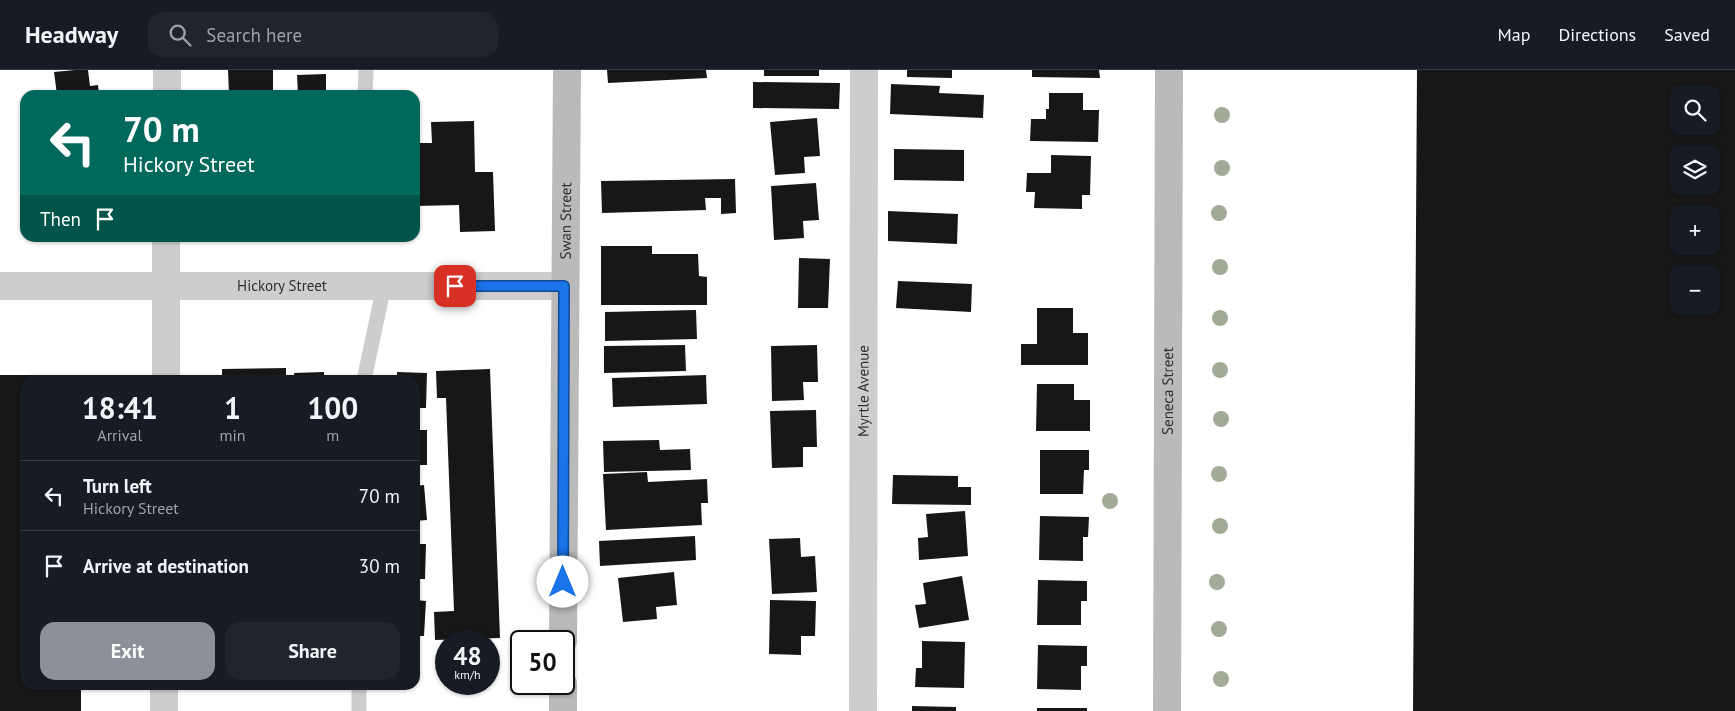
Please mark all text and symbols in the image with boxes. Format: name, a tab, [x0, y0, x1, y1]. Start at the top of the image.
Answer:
search box	[148, 12, 498, 57]
text: Headway	[25, 19, 118, 50]
icon: search	[166, 21, 194, 49]
text: Search here	[206, 23, 302, 47]
text: Map	[1498, 23, 1530, 46]
text: Directions	[1558, 23, 1636, 46]
text: Saved	[1664, 23, 1710, 46]
map controls	[1670, 85, 1720, 315]
button: search	[1670, 85, 1720, 135]
text: 70 m	[123, 106, 200, 152]
icon: left	[40, 110, 105, 175]
button: layers	[1670, 145, 1720, 195]
text: Hickory Street	[123, 150, 255, 178]
street label: Swan Street	[556, 182, 575, 260]
icon: arrive	[91, 205, 119, 233]
button: +	[1670, 205, 1720, 255]
text: Then	[40, 207, 81, 231]
pin	[434, 265, 476, 307]
button: −	[1670, 265, 1720, 315]
icon: arrive	[441, 272, 469, 300]
street label: Hickory Street	[237, 276, 327, 295]
street label: Myrtle Avenue	[853, 345, 873, 437]
street label: Seneca Street	[1158, 347, 1177, 435]
text: 18:41	[82, 388, 158, 427]
text: 1	[224, 388, 241, 427]
text: 100	[307, 388, 358, 427]
text: Arrival	[97, 425, 142, 445]
text: min	[220, 425, 246, 445]
text: m	[326, 425, 339, 445]
text: Turn left	[83, 474, 152, 498]
icon: left	[40, 482, 68, 510]
text: 70 m	[359, 484, 400, 508]
text: Hickory Street	[83, 498, 179, 518]
icon: arrive	[40, 552, 68, 580]
text: Arrive at destination	[83, 554, 249, 578]
text: 30 m	[359, 554, 400, 578]
position arrow	[536, 555, 588, 607]
button: Exit	[40, 622, 215, 680]
button: Share	[225, 622, 400, 680]
speed limit sign: 50	[510, 630, 575, 695]
text: 48	[453, 640, 482, 672]
text: km/h	[454, 667, 481, 682]

